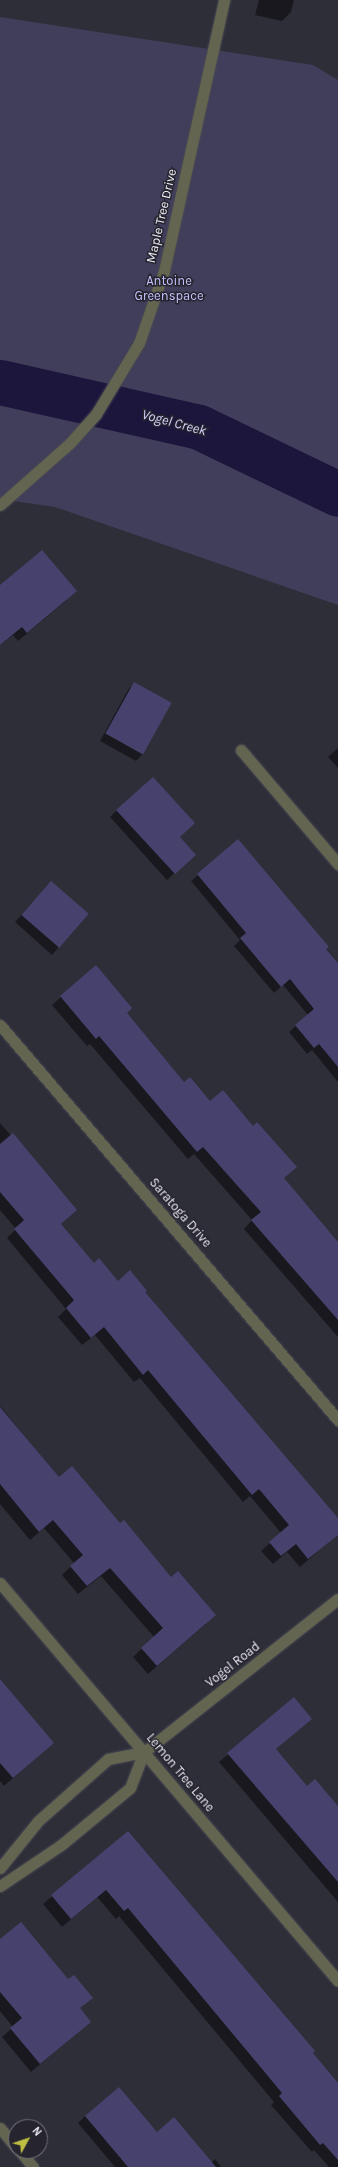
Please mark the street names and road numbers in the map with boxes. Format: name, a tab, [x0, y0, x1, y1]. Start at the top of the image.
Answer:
street label: Maple Tree Drive	[144, 167, 180, 265]
street label: Saratoga Drive	[146, 1175, 214, 1251]
street label: Vogel Road	[203, 1639, 263, 1691]
street label: Lemon Tree Lane	[143, 1731, 217, 1815]

